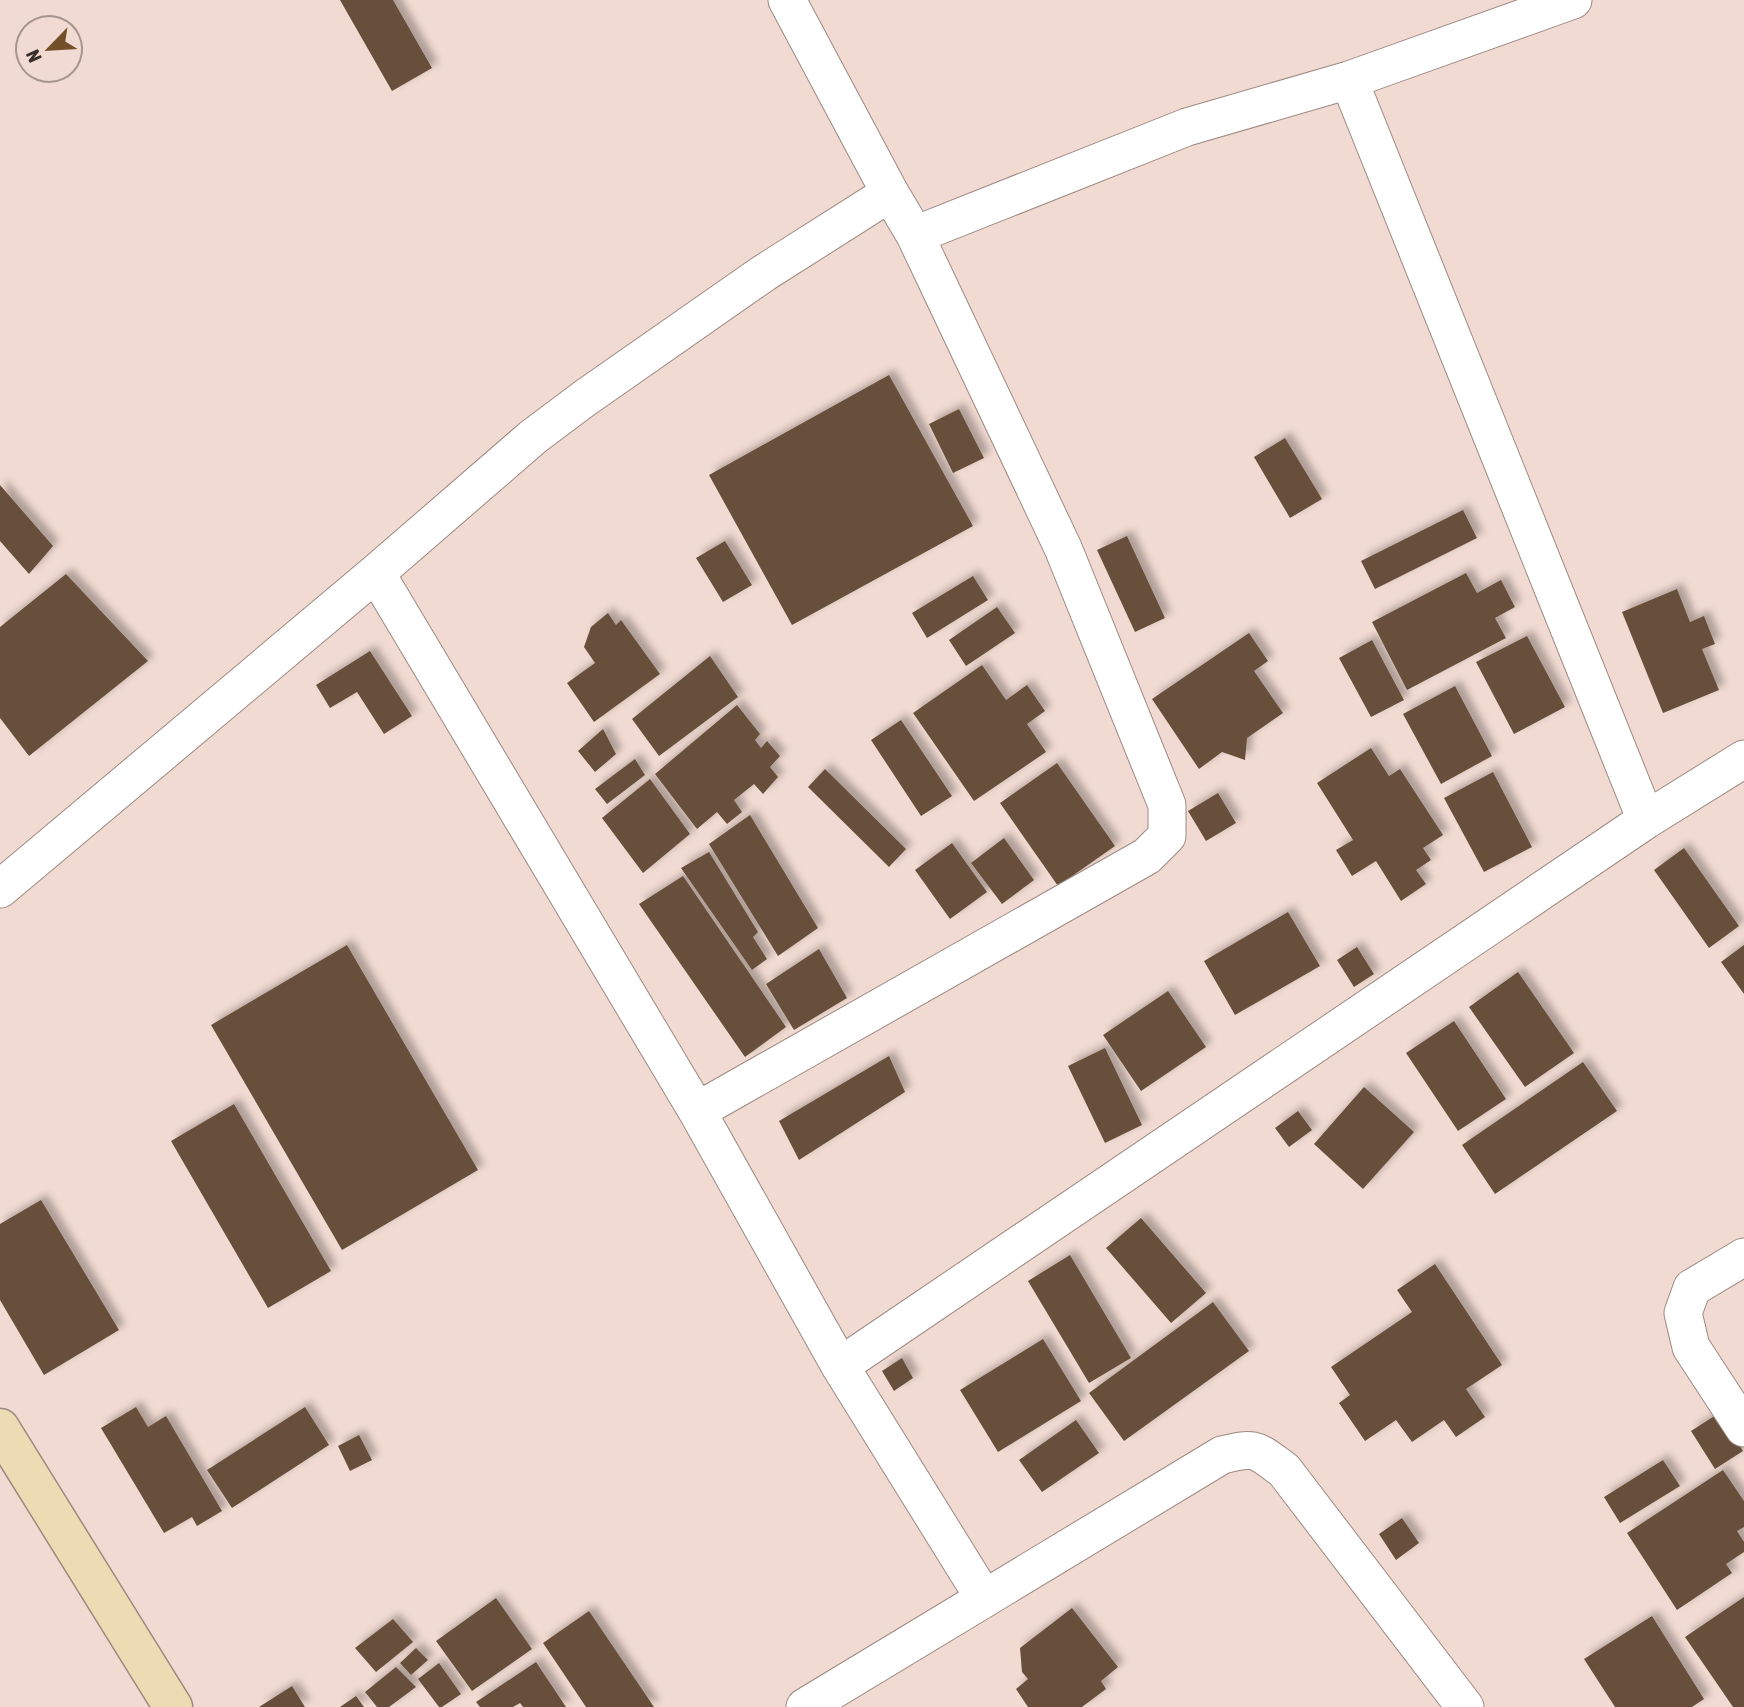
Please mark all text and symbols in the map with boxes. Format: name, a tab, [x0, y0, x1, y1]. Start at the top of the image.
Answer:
north arrow	[14, 14, 84, 84]
text: N	[21, 46, 46, 66]

